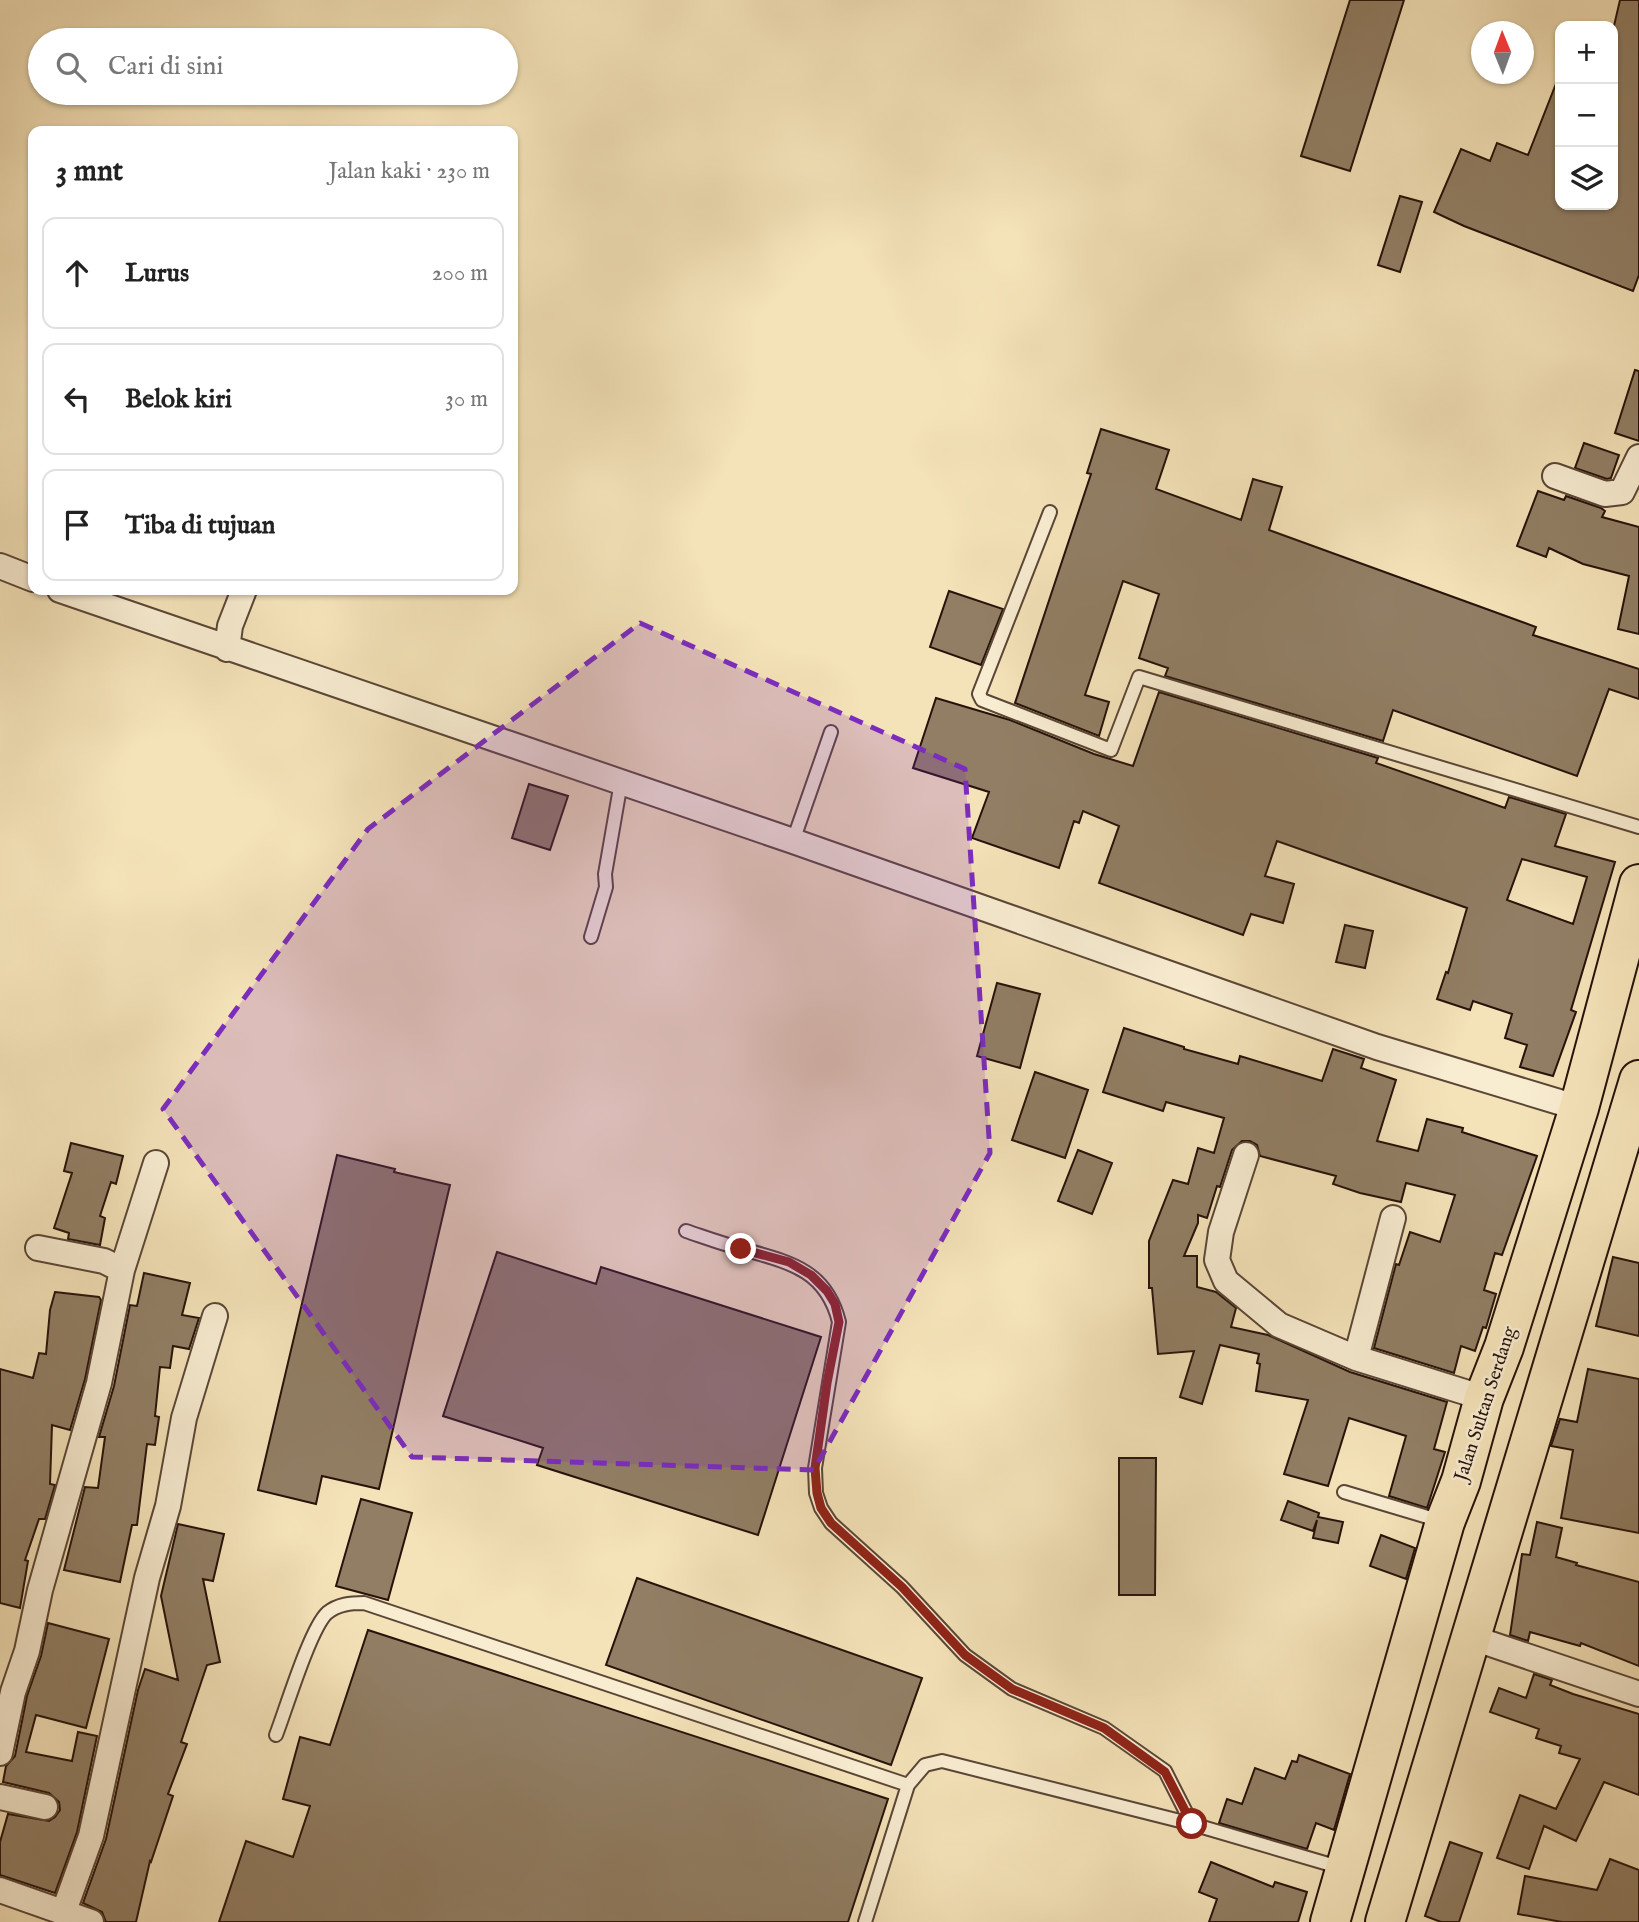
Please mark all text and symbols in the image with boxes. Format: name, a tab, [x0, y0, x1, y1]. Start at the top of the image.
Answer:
north arrow	[1471, 21, 1534, 84]
map controls	[1555, 21, 1618, 210]
button: +	[1555, 21, 1618, 84]
search box	[28, 28, 518, 105]
icon: search	[52, 48, 90, 86]
text: Cari di sini	[108, 50, 223, 83]
button: −	[1555, 84, 1618, 147]
button: layers	[1555, 147, 1618, 210]
text: 3 mnt	[56, 153, 123, 191]
text: Jalan kaki · 230 m	[328, 157, 490, 186]
icon: ahead	[58, 254, 96, 292]
text: Lurus	[125, 257, 189, 290]
text: 200 m	[432, 259, 488, 288]
icon: left	[58, 380, 96, 418]
text: Belok kiri	[125, 383, 232, 416]
text: 30 m	[445, 385, 488, 414]
icon: arrive	[58, 506, 96, 544]
text: Tiba di tujuan	[125, 509, 275, 542]
route end	[725, 1233, 756, 1264]
street label: Jalan Sultan Serdang	[1449, 1323, 1523, 1486]
route start	[1176, 1808, 1207, 1839]

